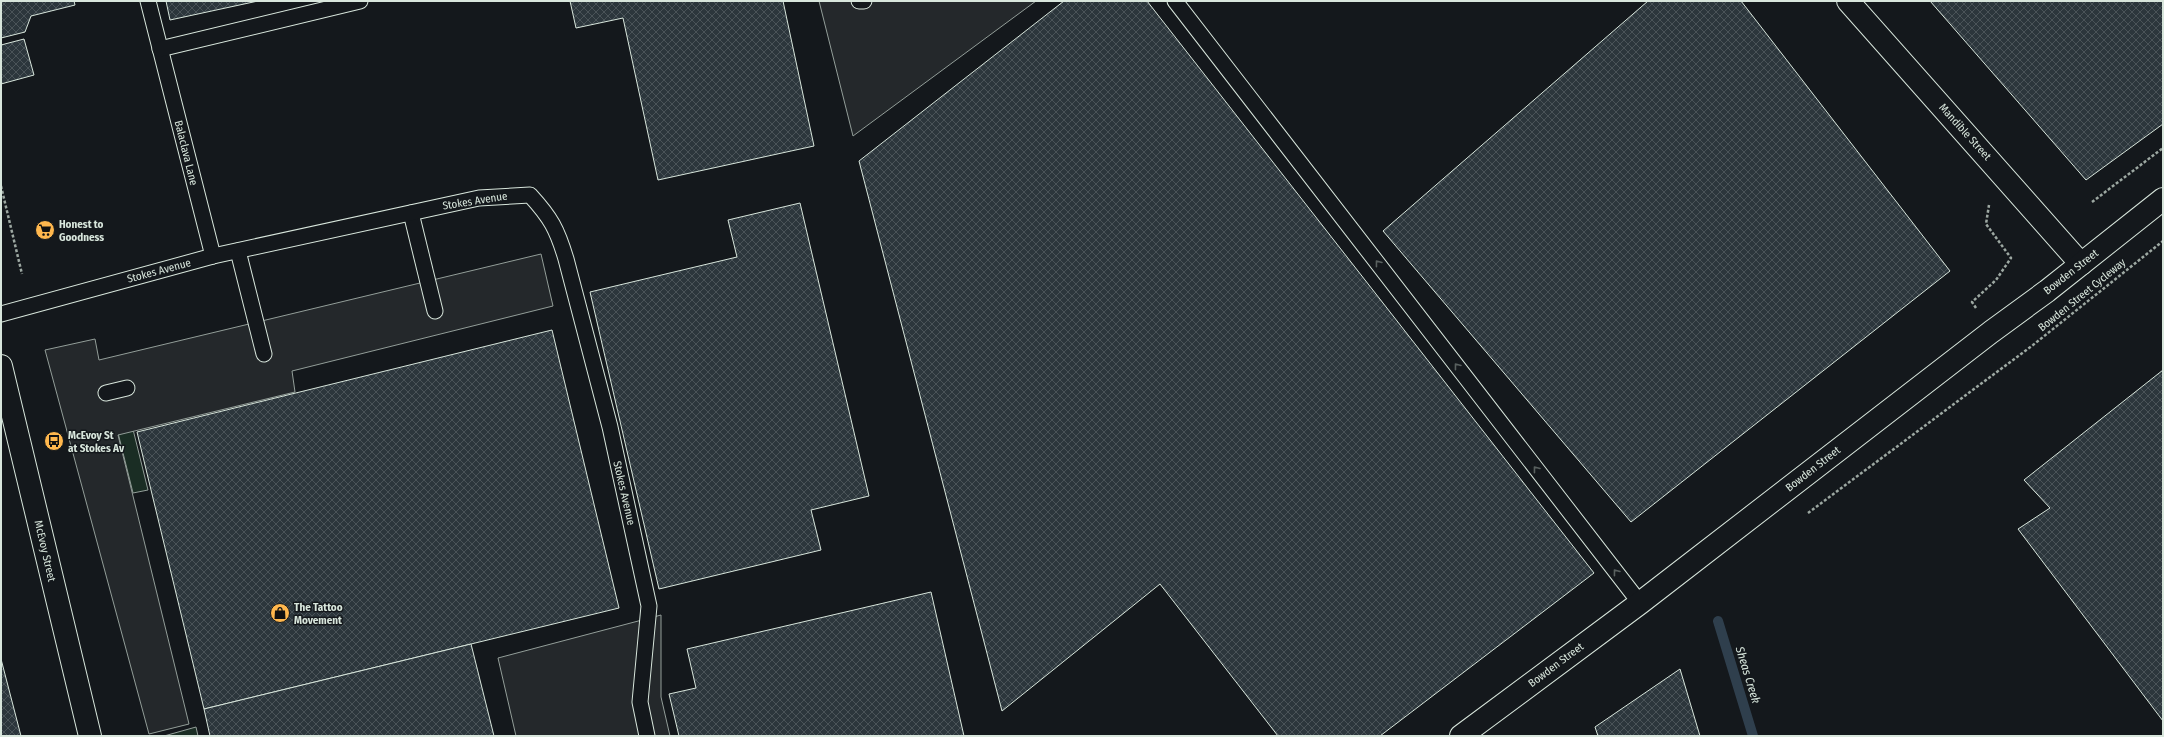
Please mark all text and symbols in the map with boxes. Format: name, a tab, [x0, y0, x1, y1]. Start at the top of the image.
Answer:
street label: Mandible Street	[1936, 101, 1994, 163]
street label: Balaclava Lane	[172, 119, 200, 187]
street label: Stokes Avenue	[442, 189, 508, 213]
place label: Honest to Goodness	[59, 218, 104, 244]
supermarket icon: Honest to Goodness	[34, 219, 56, 241]
street label: Bowden Street	[2041, 246, 2101, 297]
street label: Stokes Avenue	[126, 256, 192, 286]
street label: Bowden Street Cycleway	[2036, 256, 2128, 334]
one-way arrow	[1375, 260, 1382, 267]
one-way arrow	[1455, 363, 1462, 370]
place label: McEvoy St at Stokes Av	[68, 429, 125, 455]
bus stop icon: McEvoy St at Stokes Av	[43, 430, 65, 452]
street label: Bowden Street	[1783, 443, 1843, 494]
street label: Stokes Avenue	[610, 460, 638, 526]
one-way arrow	[1534, 466, 1541, 473]
street label: McEvoy Street	[32, 519, 58, 583]
one-way arrow	[1613, 569, 1620, 576]
place label: The Tattoo Movement	[294, 601, 343, 627]
shop icon: The Tattoo Movement	[269, 602, 291, 624]
street label: Bowden Street	[1526, 640, 1586, 690]
water label: Sheas Creek	[1732, 644, 1763, 705]

